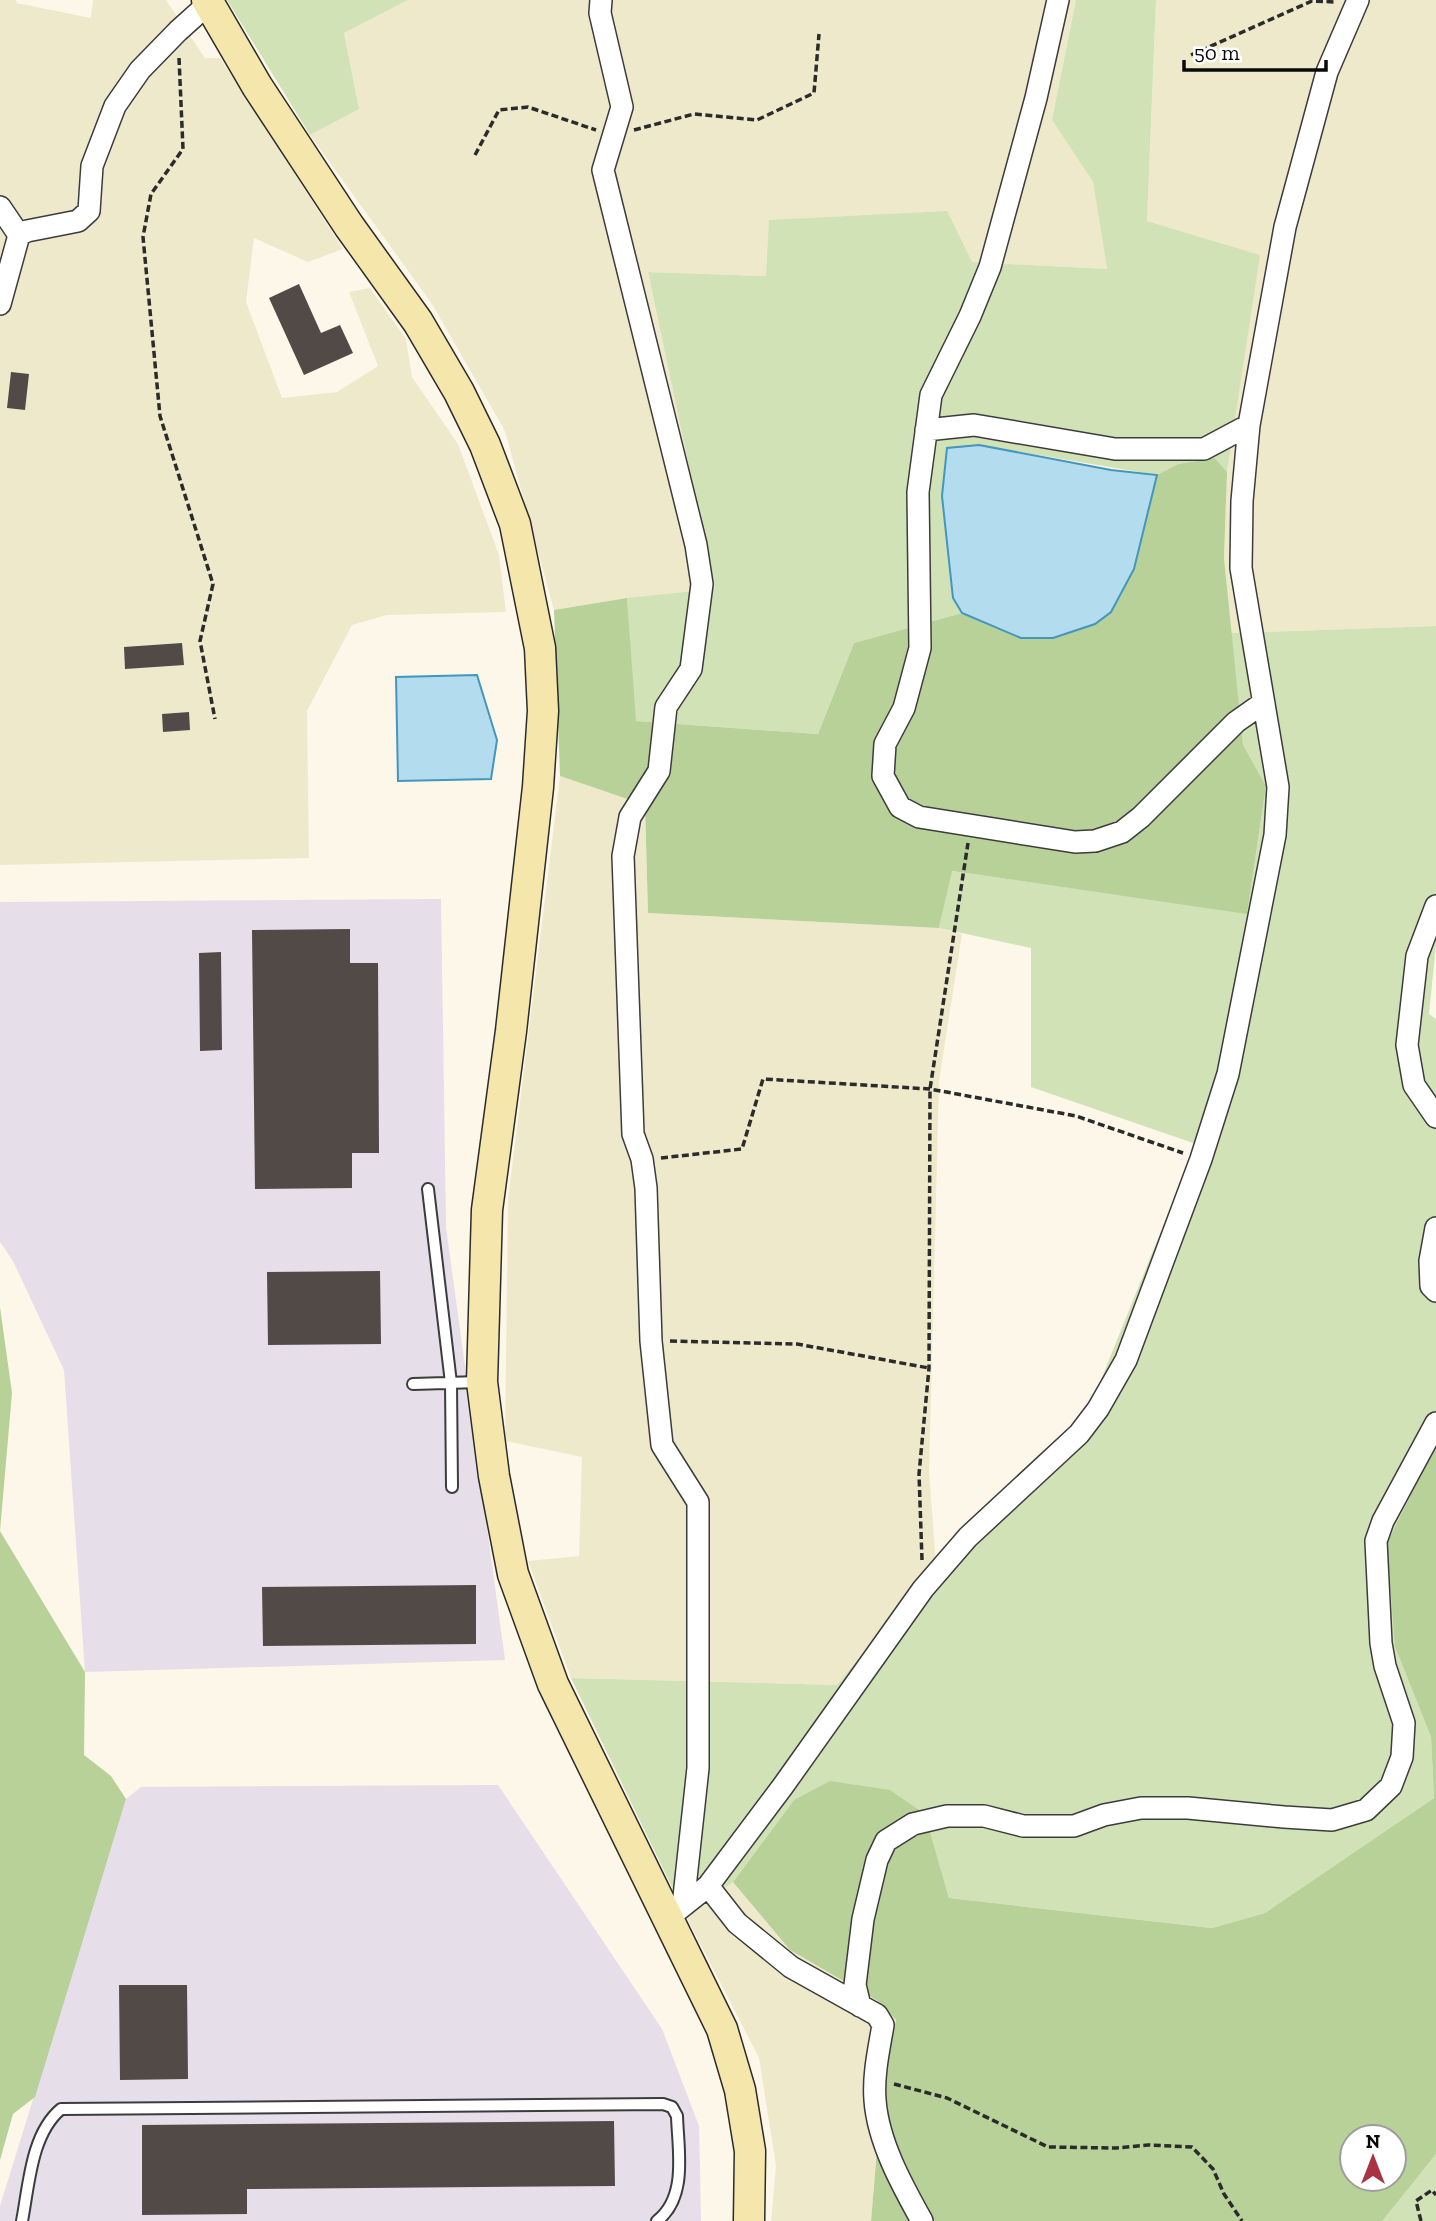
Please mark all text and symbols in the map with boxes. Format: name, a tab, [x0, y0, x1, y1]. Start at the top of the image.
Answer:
scale bar	[1184, 28, 1326, 72]
text: 50 m	[1194, 40, 1240, 65]
north arrow	[1338, 2123, 1408, 2193]
text: N	[1366, 2130, 1380, 2153]

